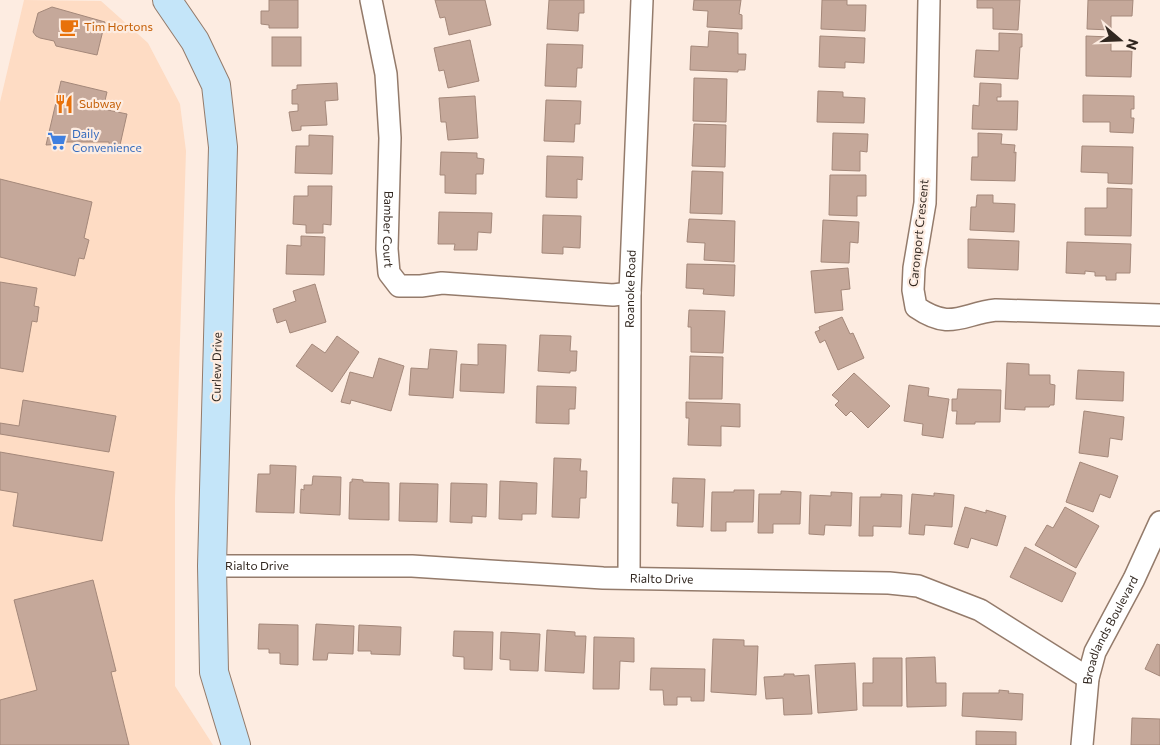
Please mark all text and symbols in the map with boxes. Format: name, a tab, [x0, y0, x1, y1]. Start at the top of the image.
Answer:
north arrow	[1095, 15, 1145, 65]
cafe icon: Tim Hortons	[58, 16, 80, 38]
place label: Tim Hortons	[84, 19, 153, 33]
text: N	[1123, 37, 1143, 52]
restaurant icon: Subway	[53, 93, 75, 115]
place label: Subway	[79, 96, 122, 110]
place label: Daily Convenience	[72, 126, 142, 154]
supermarket icon: Daily Convenience	[46, 130, 68, 152]
street label: Caronport Crescent	[905, 178, 931, 287]
street label: Bamber Court	[381, 191, 397, 268]
street label: Roanoke Road	[622, 250, 638, 328]
street label: Curlew Drive	[208, 332, 224, 402]
street label: Rialto Drive	[225, 558, 289, 572]
street label: Rialto Drive	[630, 570, 694, 586]
street label: Broadlands Boulevard	[1079, 573, 1140, 685]

